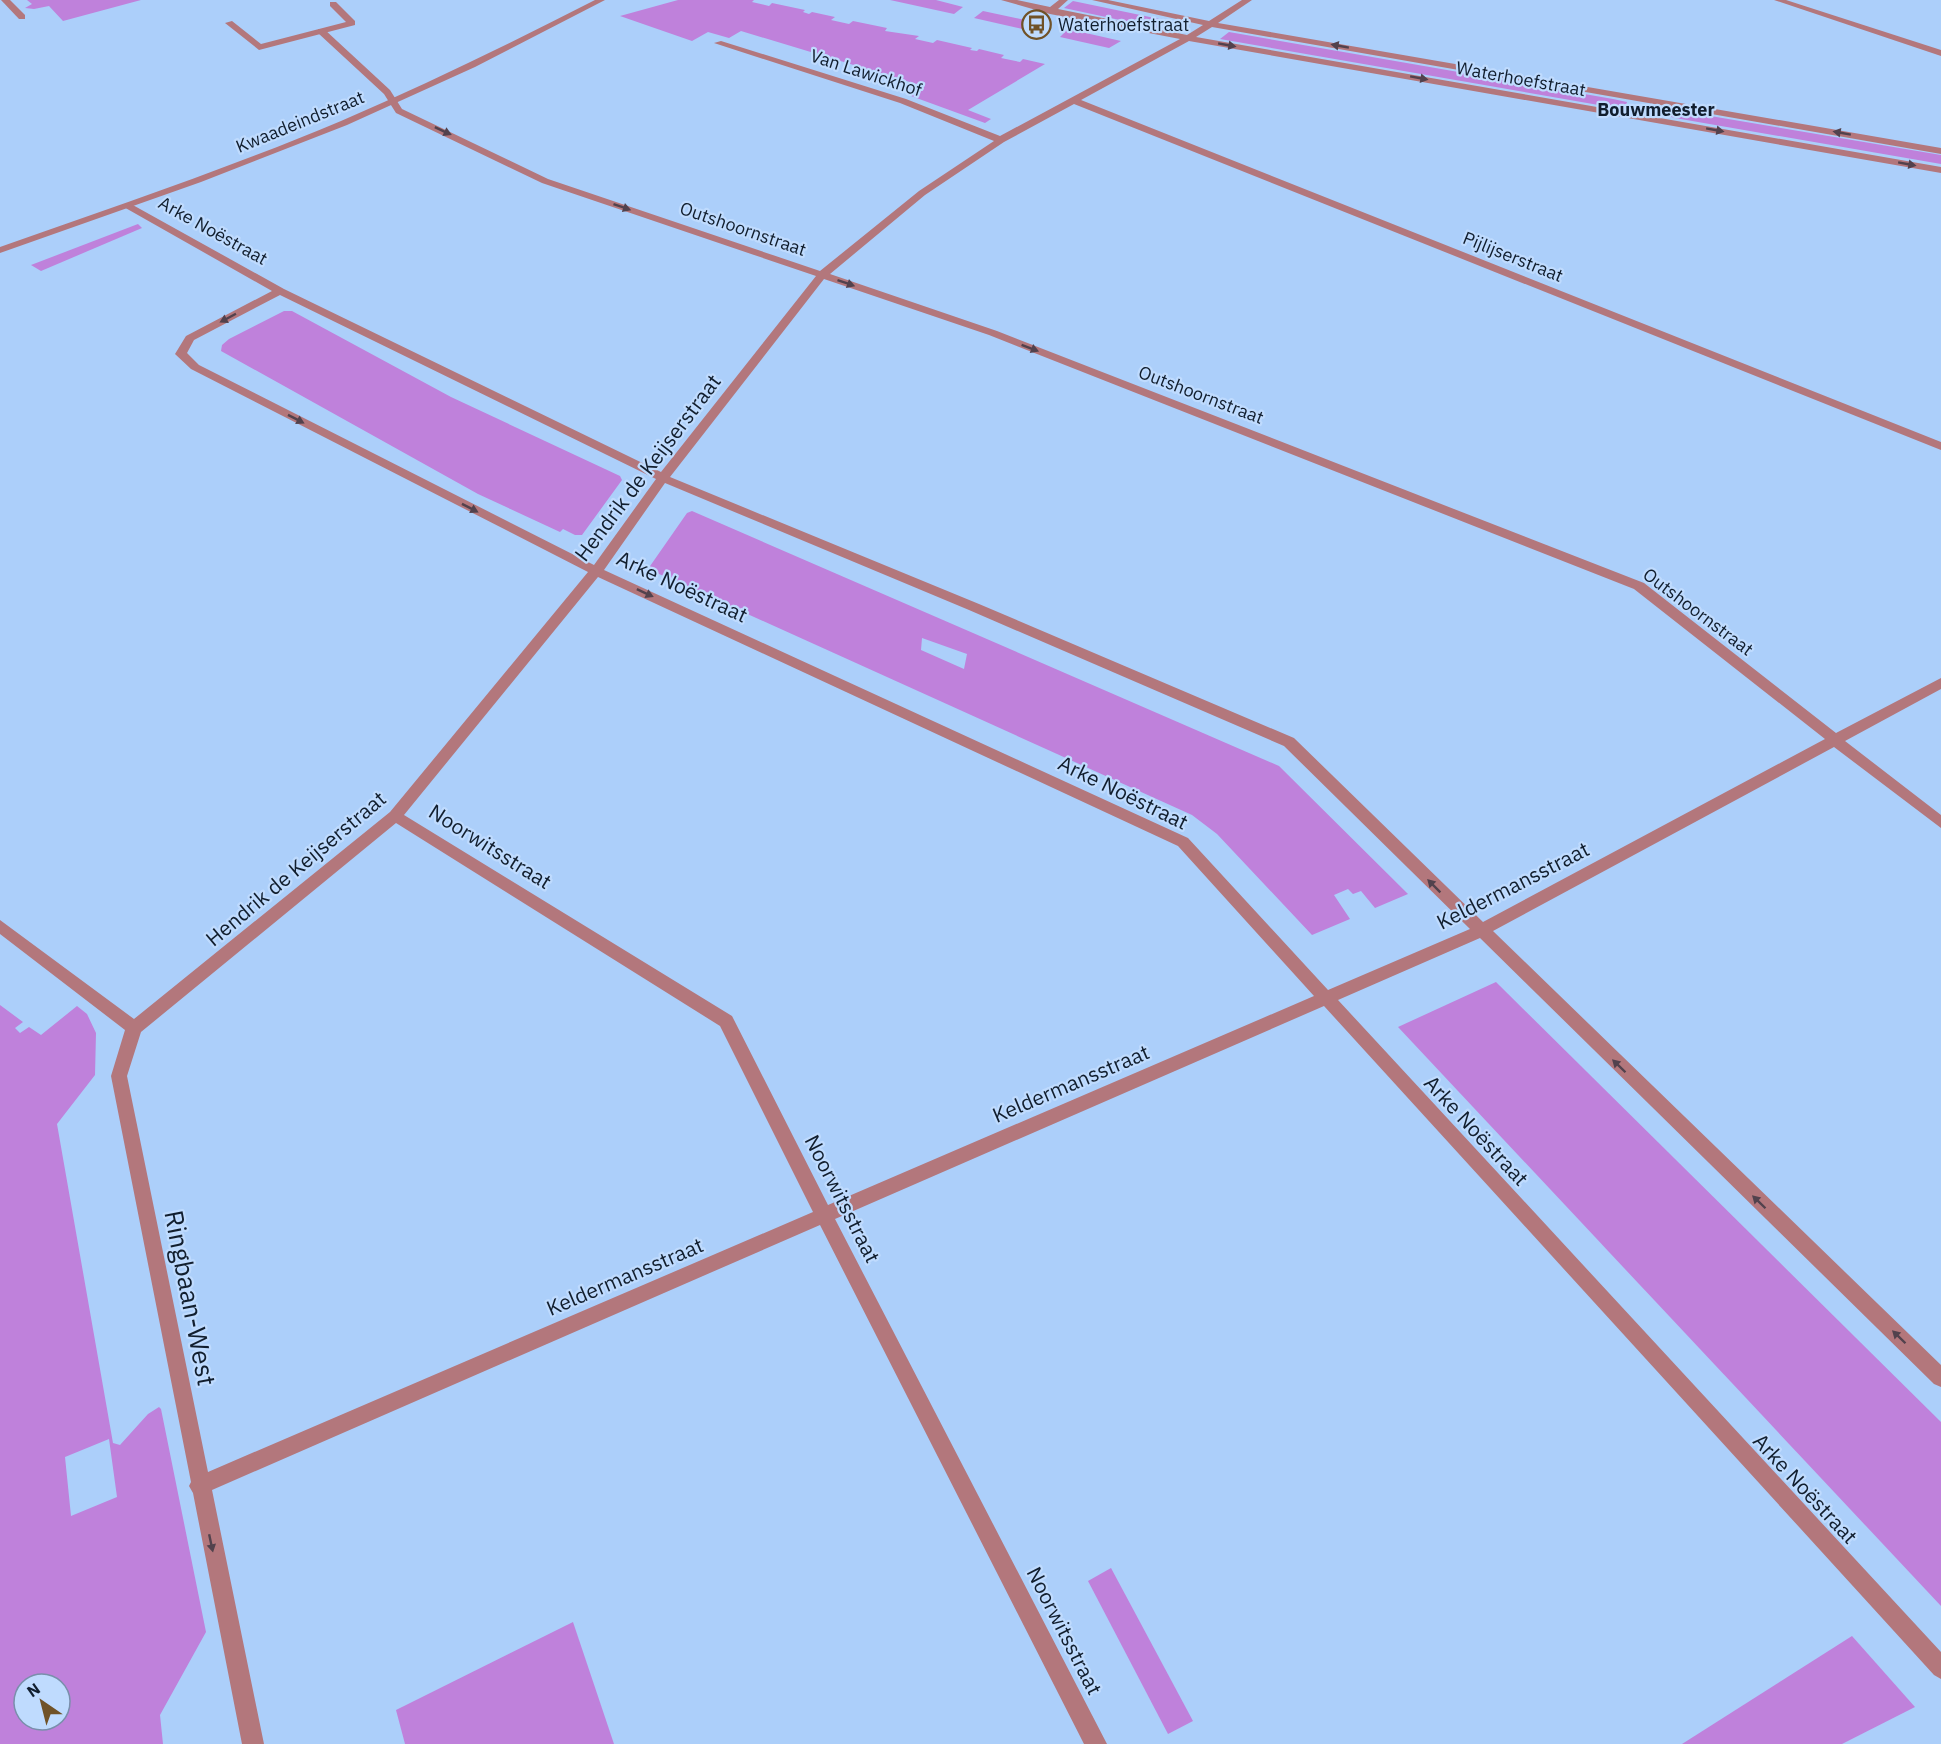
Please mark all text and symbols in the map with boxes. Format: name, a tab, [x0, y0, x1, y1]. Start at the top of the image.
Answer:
bus stop icon: Waterhoefstraat	[1021, 9, 1053, 41]
place label: Waterhoefstraat	[1058, 13, 1189, 36]
one-way arrow	[1218, 41, 1237, 50]
one-way arrow	[1330, 41, 1349, 50]
street label: Van Lawickhof	[807, 44, 925, 101]
street label: Waterhoefstraat	[1454, 56, 1588, 101]
one-way arrow	[1410, 74, 1429, 83]
street label: Kwaadeindstraat	[232, 85, 367, 158]
district label: Bouwmeester	[1597, 98, 1715, 121]
one-way arrow	[434, 126, 452, 136]
one-way arrow	[1705, 126, 1724, 135]
one-way arrow	[1832, 129, 1851, 138]
one-way arrow	[1897, 160, 1916, 169]
street label: Arke Noëstraat	[155, 191, 272, 270]
street label: Outshoornstraat	[677, 196, 809, 261]
one-way arrow	[613, 203, 631, 213]
street label: Pijlijserstraat	[1460, 226, 1567, 287]
one-way arrow	[837, 279, 855, 289]
one-way arrow	[219, 313, 236, 323]
one-way arrow	[1021, 344, 1039, 353]
street label: Outshoornstraat	[1135, 360, 1267, 429]
street label: Hendrik de Keijserstraat	[568, 368, 727, 567]
one-way arrow	[288, 414, 305, 424]
one-way arrow	[462, 503, 479, 513]
street label: Arke Noëstraat	[612, 544, 752, 629]
street label: Outshoornstraat	[1639, 563, 1758, 661]
one-way arrow	[637, 589, 654, 598]
street label: Arke Noëstraat	[1054, 749, 1193, 836]
street label: Hendrik de Keijserstraat	[199, 784, 391, 952]
street label: Noorwitsstraat	[424, 797, 557, 895]
street label: Keldermansstraat	[1431, 835, 1594, 936]
one-way arrow	[1428, 879, 1442, 893]
street label: Keldermansstraat	[988, 1037, 1153, 1129]
one-way arrow	[1612, 1059, 1627, 1073]
street label: Arke Noëstraat	[1418, 1069, 1535, 1192]
street label: Noorwitsstraat	[799, 1130, 887, 1267]
one-way arrow	[1752, 1195, 1766, 1209]
street label: Ringbaan-West	[157, 1207, 225, 1388]
street label: Keldermansstraat	[542, 1230, 707, 1322]
one-way arrow	[1892, 1331, 1906, 1345]
street label: Arke Noëstraat	[1747, 1427, 1864, 1550]
one-way arrow	[207, 1534, 216, 1553]
street label: Noorwitsstraat	[1021, 1562, 1109, 1699]
north arrow	[12, 1672, 72, 1732]
text: N	[23, 1678, 44, 1701]

